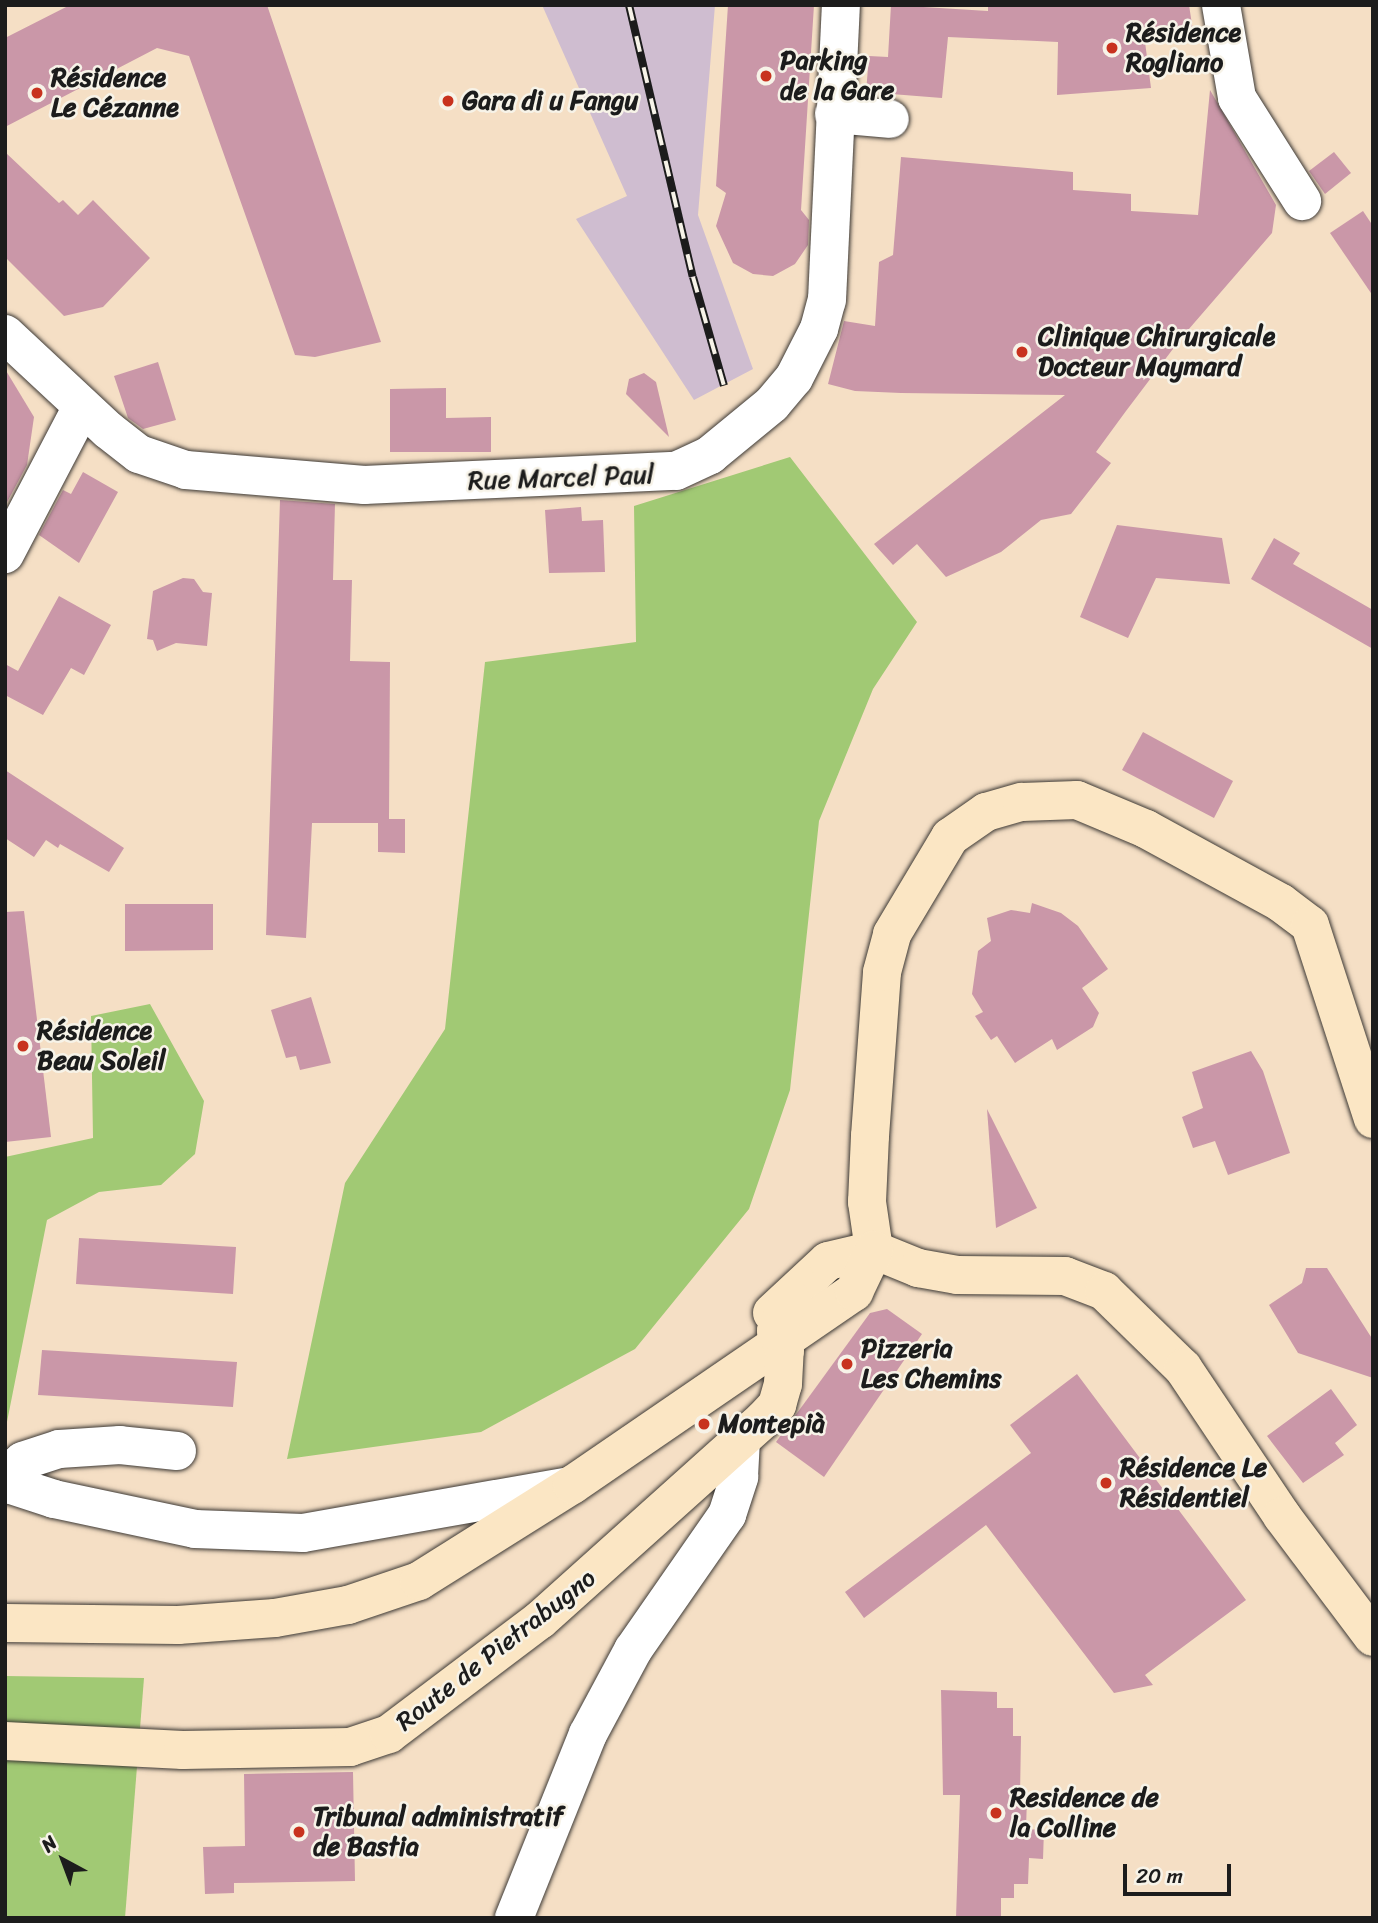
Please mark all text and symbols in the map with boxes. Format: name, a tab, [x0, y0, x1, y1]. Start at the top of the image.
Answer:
place label: Résidence Rogliano	[1126, 17, 1241, 78]
marker: Résidence Rogliano	[1104, 40, 1120, 56]
place label: Parking de la Gare	[780, 45, 894, 106]
place label: Résidence Le Cézanne	[51, 62, 180, 124]
marker: Parking de la Gare	[758, 68, 774, 84]
marker: Résidence Le Cézanne	[29, 85, 45, 101]
place label: Gara di u Fangu	[462, 85, 638, 117]
marker: Gara di u Fangu	[440, 93, 456, 109]
place label: Clinique Chirurgicale Docteur Maymard	[1038, 321, 1276, 382]
marker: Clinique Chirurgicale Docteur Maymard	[1012, 342, 1032, 362]
street label: Rue Marcel Paul	[468, 459, 654, 497]
place label: Résidence Beau Soleil	[37, 1015, 165, 1076]
marker: Résidence Beau Soleil	[15, 1038, 31, 1054]
place label: Pizzeria Les Chemins	[861, 1333, 1002, 1394]
marker: Pizzeria Les Chemins	[839, 1356, 855, 1372]
place label: Montepià	[718, 1408, 825, 1440]
marker: Montepià	[696, 1416, 712, 1432]
place label: Résidence Le Résidentiel	[1120, 1452, 1267, 1514]
marker: Résidence Le Résidentiel	[1098, 1475, 1114, 1491]
street label: Route de Pietrabugno	[389, 1562, 603, 1738]
place label: Residence de la Colline	[1010, 1782, 1159, 1843]
place label: Tribunal administratif de Bastia	[313, 1801, 564, 1862]
marker: Residence de la Colline	[988, 1805, 1004, 1821]
marker: Tribunal administratif de Bastia	[291, 1824, 307, 1840]
north arrow	[28, 1825, 98, 1895]
text: N	[33, 1827, 65, 1861]
scale bar	[1126, 1850, 1234, 1894]
text: 20 m	[1136, 1857, 1183, 1895]

